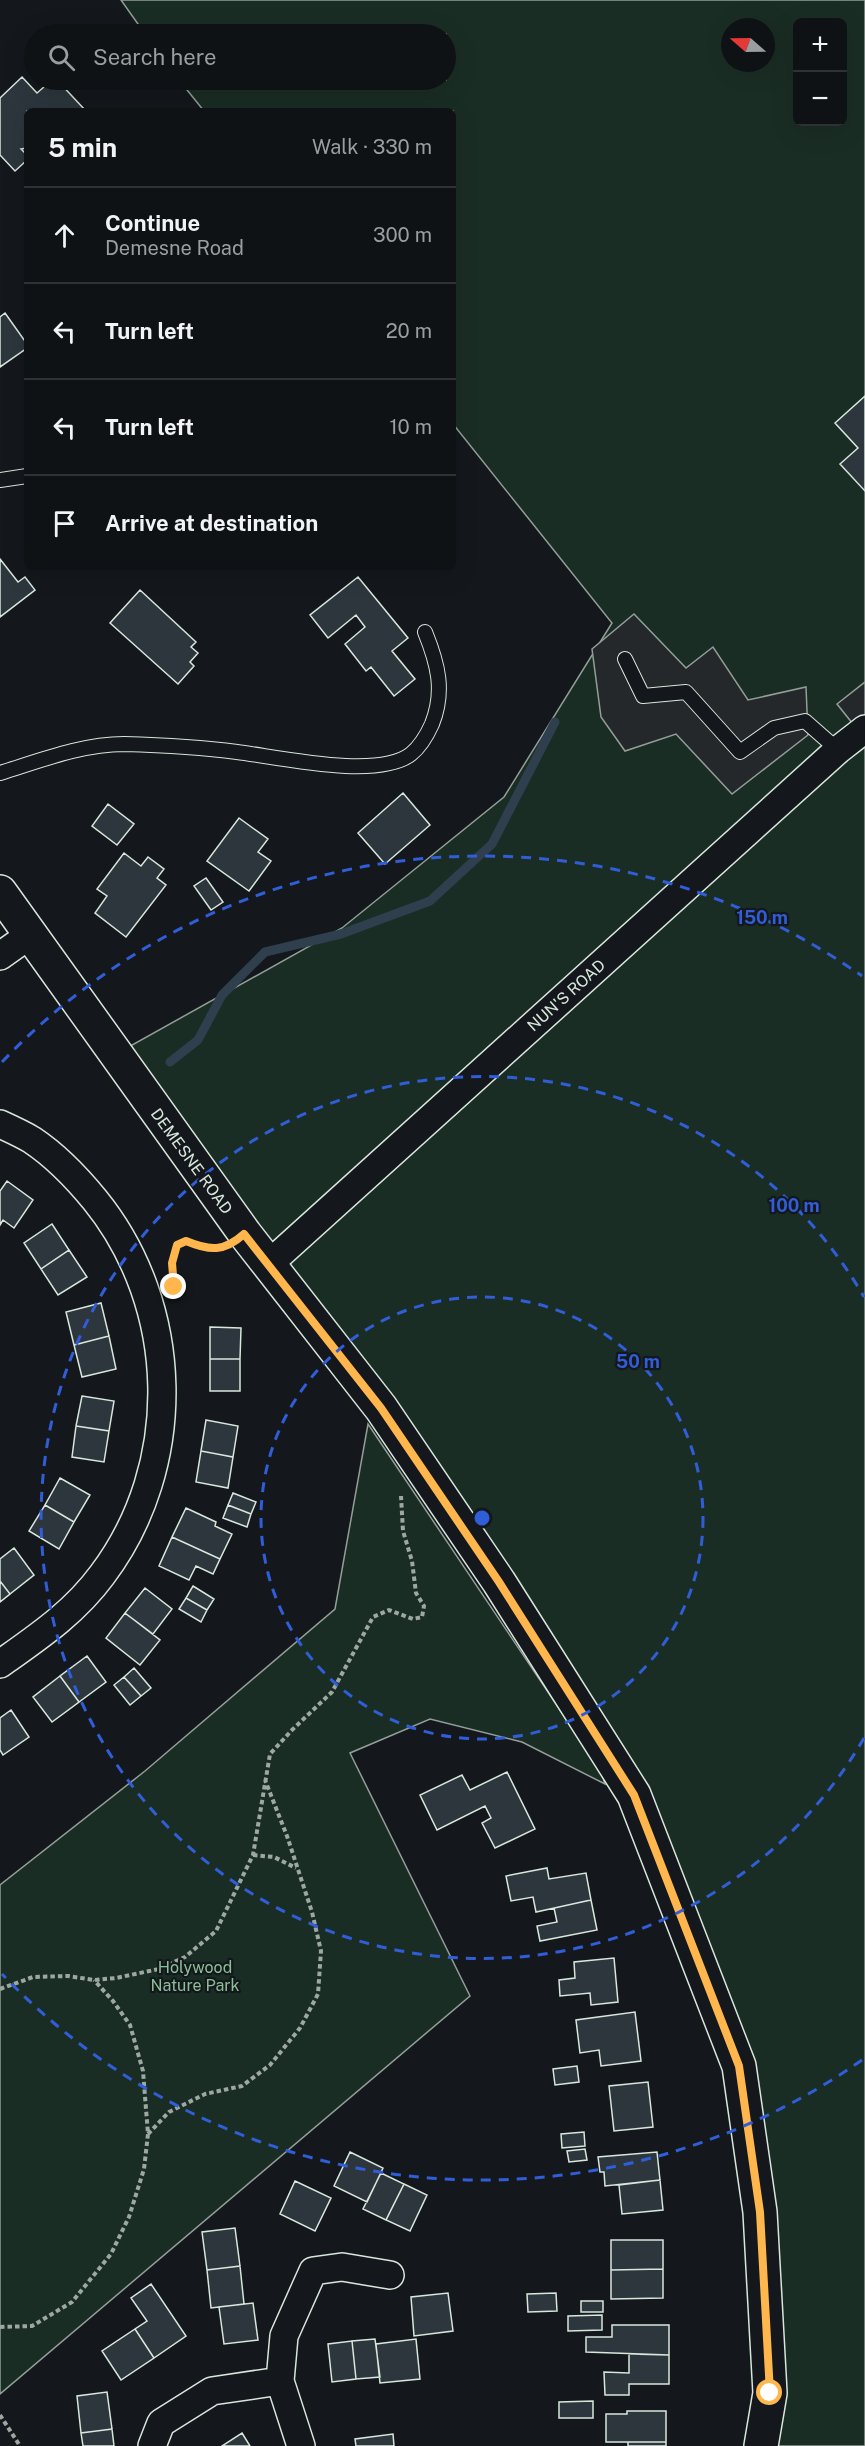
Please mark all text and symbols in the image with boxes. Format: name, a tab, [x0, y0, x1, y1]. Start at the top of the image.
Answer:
north arrow	[721, 18, 775, 72]
map controls	[793, 18, 847, 126]
button: +	[793, 18, 847, 72]
search box	[24, 24, 456, 90]
icon: search	[45, 41, 78, 74]
text: Search here	[93, 44, 217, 70]
button: −	[793, 72, 847, 126]
text: 5 min	[48, 132, 117, 163]
text: Walk · 330 m	[312, 135, 432, 159]
text: Continue	[105, 210, 200, 236]
icon: ahead	[48, 219, 81, 252]
text: 300 m	[373, 223, 432, 247]
text: Demesne Road	[105, 236, 244, 260]
icon: left	[48, 315, 81, 348]
text: Turn left	[105, 318, 194, 344]
text: 20 m	[386, 319, 432, 343]
icon: left	[48, 411, 81, 444]
text: Turn left	[105, 414, 194, 440]
text: 10 m	[389, 415, 432, 439]
icon: arrive	[48, 507, 81, 540]
text: Arrive at destination	[105, 510, 318, 536]
text: 150 m	[736, 907, 788, 928]
street label: NUN'S ROAD	[524, 955, 609, 1035]
street label: DEMESNE ROAD	[147, 1105, 236, 1218]
text: 100 m	[768, 1195, 820, 1216]
route end	[160, 1273, 186, 1299]
text: 50 m	[616, 1351, 660, 1372]
centre of rings	[472, 1508, 492, 1528]
park label: Holywood Nature Park	[150, 1958, 240, 1995]
route start	[756, 2379, 782, 2405]

